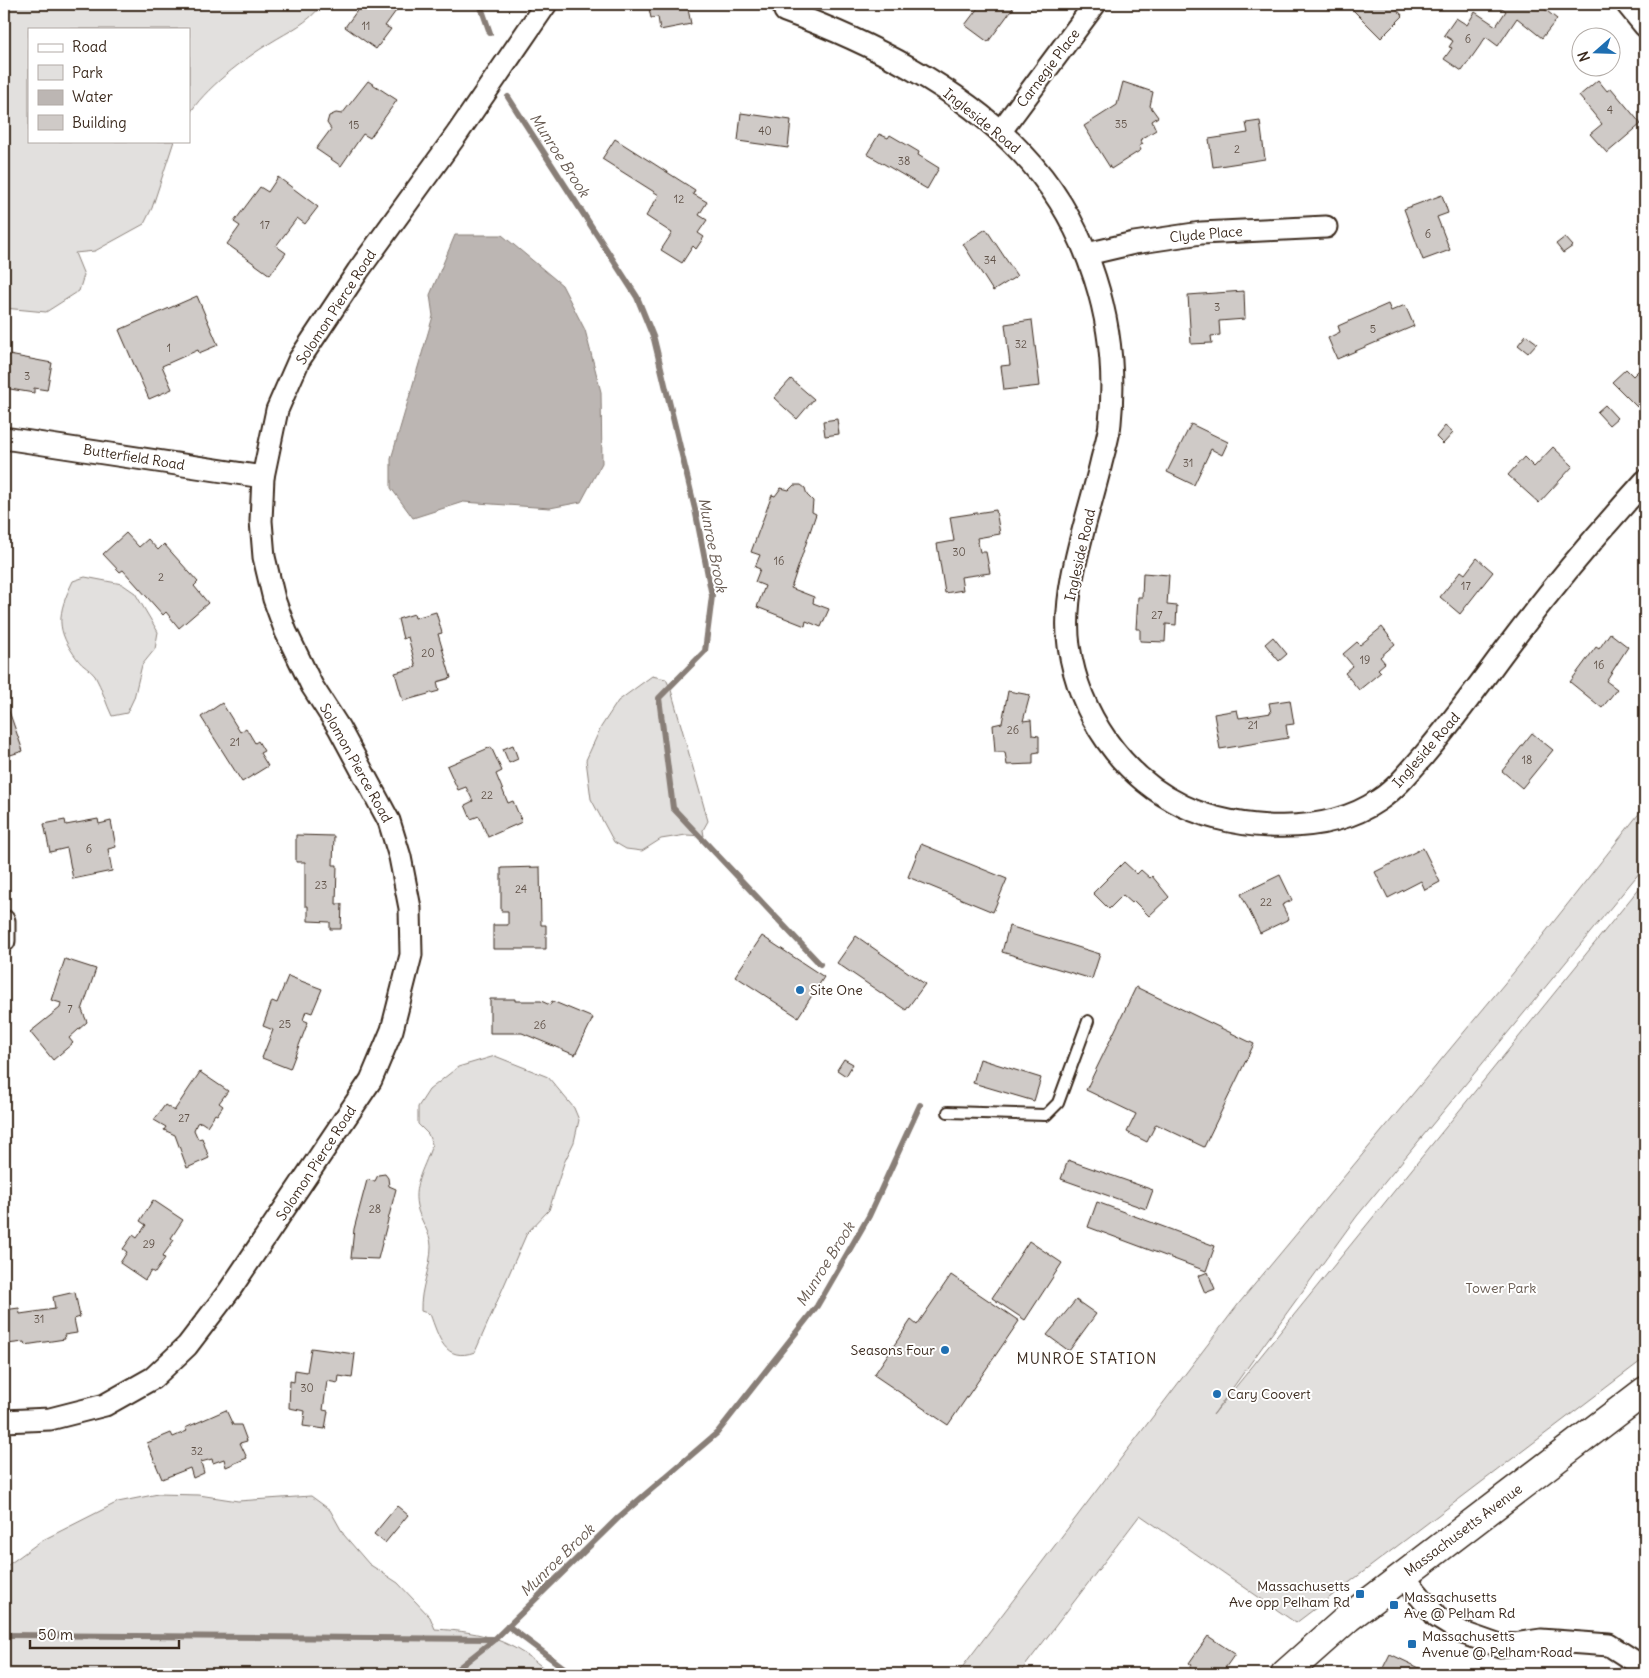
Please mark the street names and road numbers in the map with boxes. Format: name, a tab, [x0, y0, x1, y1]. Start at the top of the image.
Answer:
street label: Carnegie Place	[1012, 25, 1084, 111]
street label: Ingleside Road	[940, 84, 1024, 158]
street label: Clyde Place	[1169, 222, 1243, 246]
street label: Solomon Pierce Road	[292, 246, 380, 368]
street label: Butterfield Road	[82, 440, 186, 474]
street label: Ingleside Road	[1061, 507, 1099, 603]
street label: Solomon Pierce Road	[316, 700, 396, 826]
street label: Ingleside Road	[1388, 709, 1464, 791]
street label: Solomon Pierce Road	[272, 1102, 360, 1224]
street label: Massachusetts Avenue	[1400, 1480, 1526, 1580]

